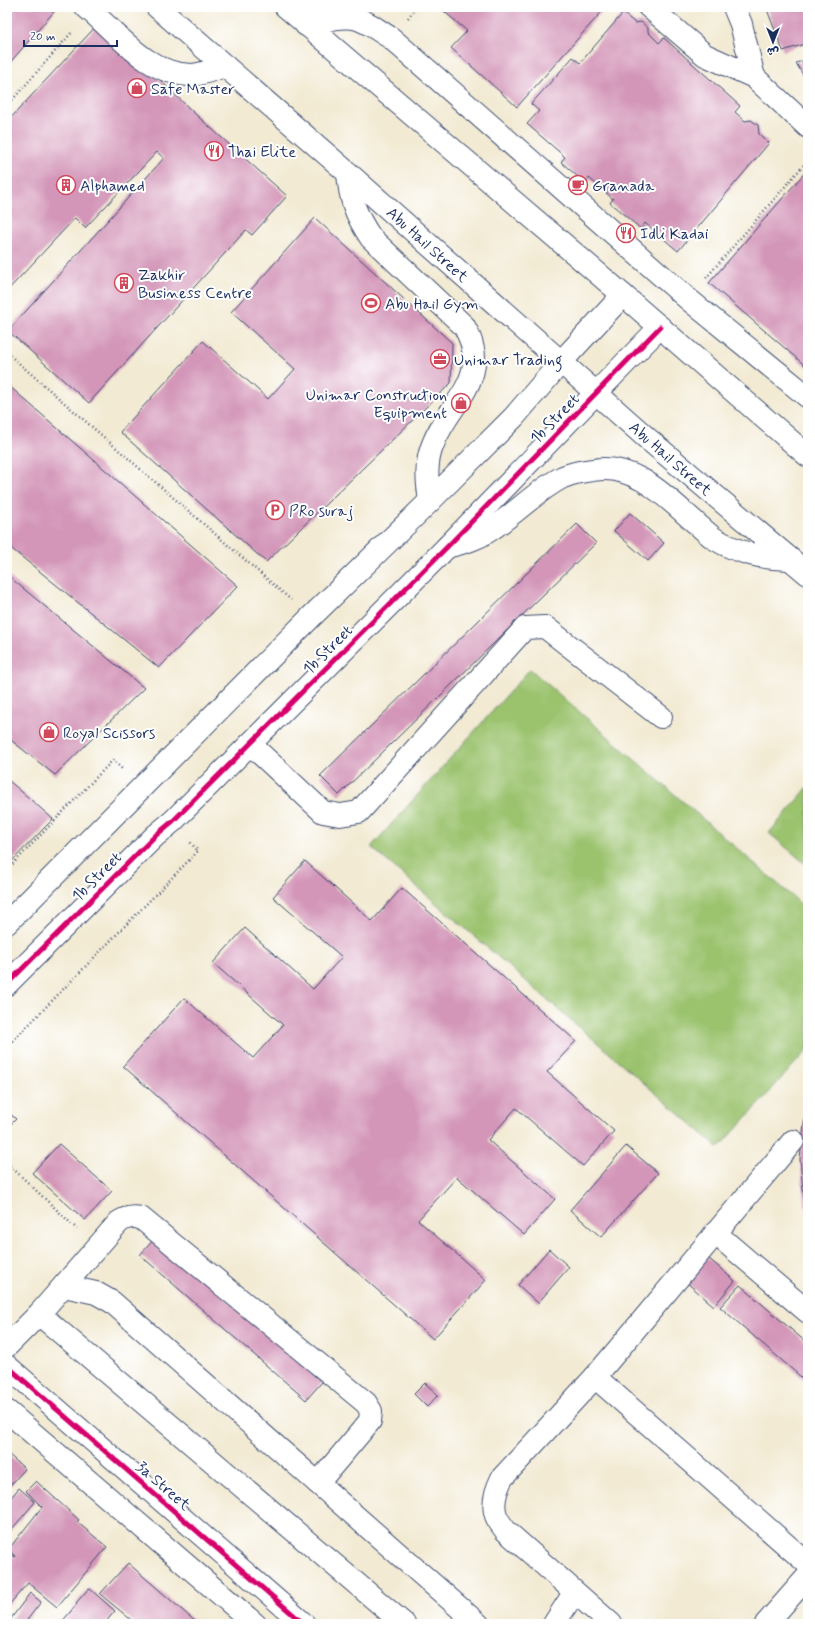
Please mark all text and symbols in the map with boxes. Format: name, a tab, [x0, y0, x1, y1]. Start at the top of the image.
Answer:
scale bar	[24, 22, 117, 48]
north arrow	[753, 22, 793, 62]
text: 20 m	[30, 29, 56, 45]
text: ش	[767, 44, 779, 58]
shop icon: Safe Master	[126, 77, 148, 99]
place label: Safe Master	[151, 79, 235, 100]
restaurant icon: Thai Elite	[203, 140, 225, 162]
place label: Thai Elite	[228, 142, 296, 163]
building icon: Alphamed	[55, 174, 77, 196]
cafe icon: Granada	[567, 174, 589, 196]
place label: Alphamed	[80, 176, 145, 197]
place label: Granada	[592, 176, 655, 197]
street label: Abu Hail Street	[382, 203, 473, 288]
restaurant icon: Idli Kadai	[615, 222, 637, 244]
place label: Idli Kadai	[640, 224, 709, 245]
place label: Zakhir Business Centre	[138, 265, 252, 304]
building icon: Zakhir Business Centre	[113, 272, 135, 294]
sports icon: Abu Hail Gym	[360, 292, 382, 314]
place label: Abu Hail Gym	[385, 294, 479, 315]
office icon: Unimar Trading	[429, 348, 451, 370]
place label: Unimar Trading	[454, 350, 562, 372]
place label: Unimar Construction Equipment	[306, 385, 447, 424]
street label: 1b Street	[526, 389, 584, 449]
shop icon: Unimar Construction Equipment	[450, 392, 472, 414]
street label: Abu Hail Street	[624, 417, 716, 501]
parking icon: PRo suraj	[264, 499, 286, 521]
place label: PRo suraj	[289, 501, 353, 522]
street label: 1b Street	[299, 621, 358, 680]
shop icon: Royal Scissors	[38, 721, 60, 743]
place label: Royal Scissors	[63, 723, 155, 744]
street label: 1b Street	[68, 848, 127, 907]
street label: 3a Street	[131, 1457, 195, 1516]

